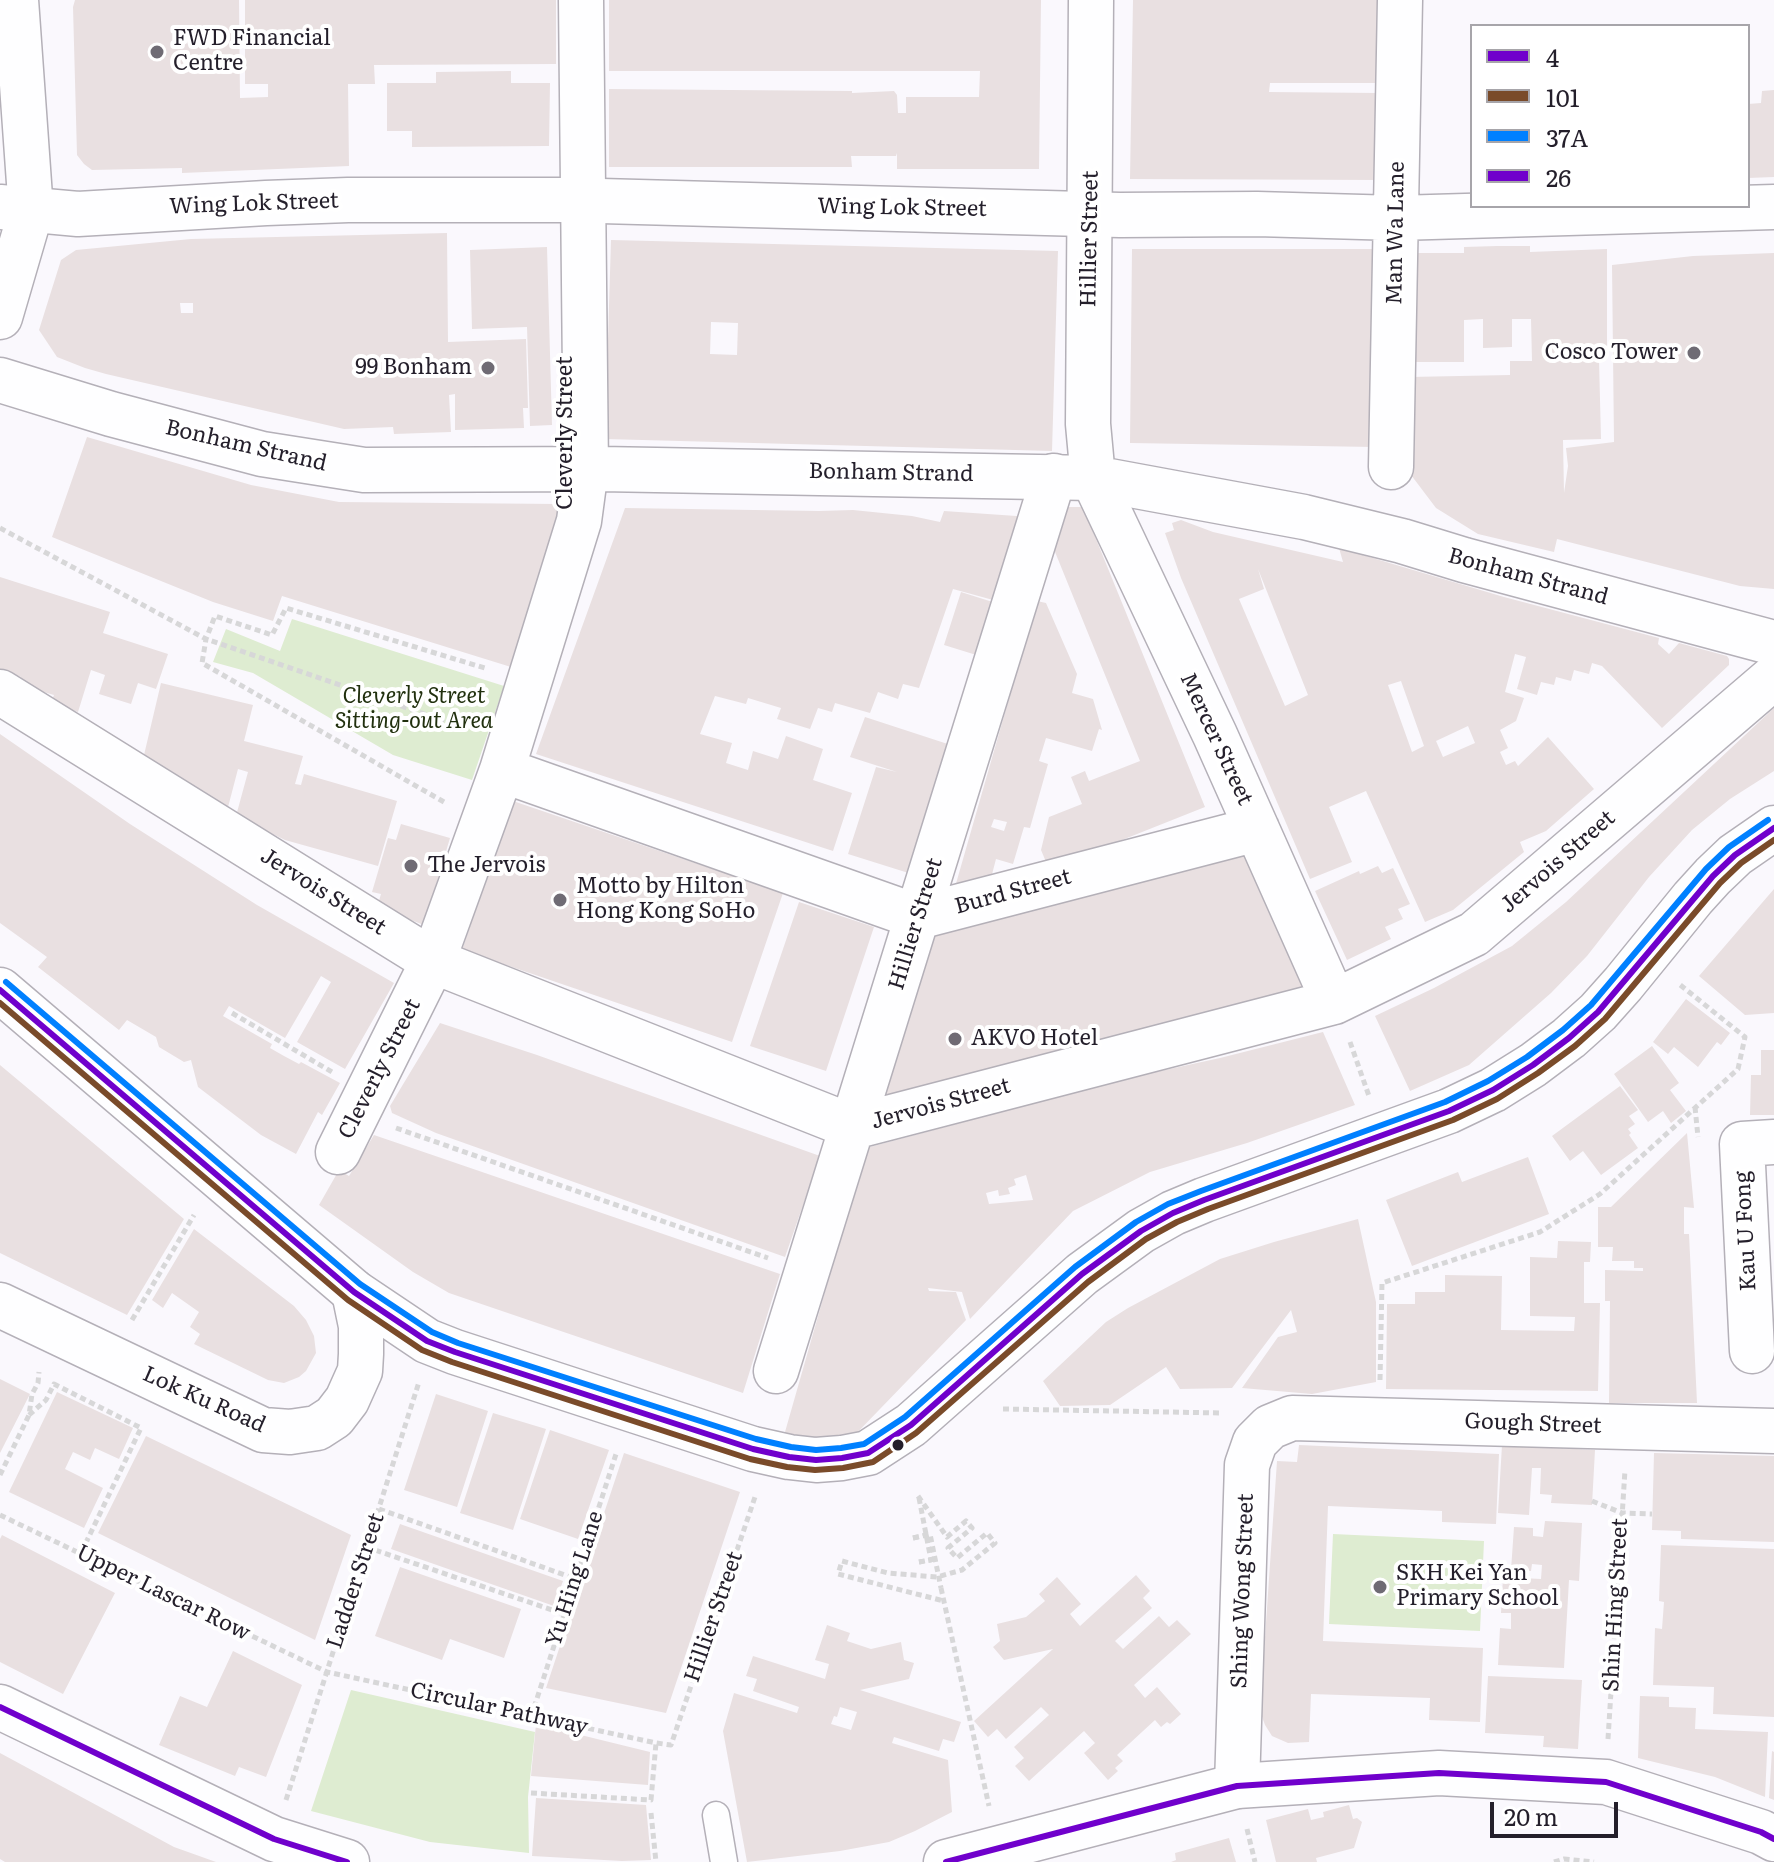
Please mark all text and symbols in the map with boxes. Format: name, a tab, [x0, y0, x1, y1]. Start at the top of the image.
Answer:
legend	[1470, 24, 1750, 208]
place label: FWD Financial Centre	[173, 26, 331, 78]
text: 4	[1546, 39, 1559, 74]
marker: FWD Financial Centre	[148, 43, 166, 61]
text: 101	[1546, 79, 1579, 114]
text: 37A	[1546, 119, 1588, 154]
text: 26	[1546, 159, 1571, 194]
street label: Man Wa Lane	[1382, 161, 1410, 305]
street label: Hillier Street	[1076, 170, 1104, 308]
street label: Wing Lok Street	[169, 188, 339, 220]
street label: Wing Lok Street	[817, 193, 987, 223]
place label: Cosco Tower	[1544, 340, 1678, 366]
marker: Cosco Tower	[1685, 344, 1703, 362]
place label: 99 Bonham	[355, 355, 472, 381]
street label: Cleverly Street	[553, 356, 579, 510]
marker: 99 Bonham	[479, 359, 497, 377]
street label: Bonham Strand	[163, 415, 329, 477]
street label: Bonham Strand	[808, 458, 974, 488]
street label: Bonham Strand	[1445, 543, 1611, 611]
street label: Mercer Street	[1174, 669, 1258, 809]
park label: Cleverly Street Sitting-out Area	[335, 684, 493, 736]
street label: Jervois Street	[1495, 805, 1621, 919]
street label: Jervois Street	[255, 843, 391, 941]
place label: The Jervois	[427, 853, 545, 879]
street label: Hillier Street	[883, 855, 949, 993]
marker: The Jervois	[402, 857, 420, 875]
street label: Burd Street	[952, 864, 1074, 920]
place label: Motto by Hilton Hong Kong SoHo	[576, 874, 755, 926]
marker: Motto by Hilton Hong Kong SoHo	[551, 891, 569, 909]
street label: Cleverly Street	[333, 995, 427, 1143]
place label: AKVO Hotel	[971, 1026, 1098, 1052]
marker: AKVO Hotel	[946, 1030, 964, 1048]
street label: Jervois Street	[869, 1073, 1013, 1135]
street label: Kau U Fong	[1730, 1170, 1762, 1292]
street label: Lok Ku Road	[138, 1361, 270, 1439]
street label: Gough Street	[1464, 1408, 1602, 1440]
unlabelled marker	[890, 1437, 906, 1453]
street label: Shing Wong Street	[1226, 1493, 1260, 1689]
street label: Yu Hing Lane	[541, 1508, 609, 1650]
street label: Ladder Street	[322, 1510, 390, 1652]
street label: Shin Hing Street	[1598, 1517, 1634, 1693]
street label: Upper Lascar Row	[72, 1539, 254, 1647]
street label: Hillier Street	[679, 1548, 749, 1686]
place label: SKH Kei Yan Primary School	[1396, 1561, 1559, 1612]
marker: SKH Kei Yan Primary School	[1371, 1578, 1389, 1596]
street label: Circular Pathway	[408, 1677, 590, 1741]
scale bar	[1494, 1786, 1622, 1836]
text: 20 m	[1504, 1798, 1558, 1833]

